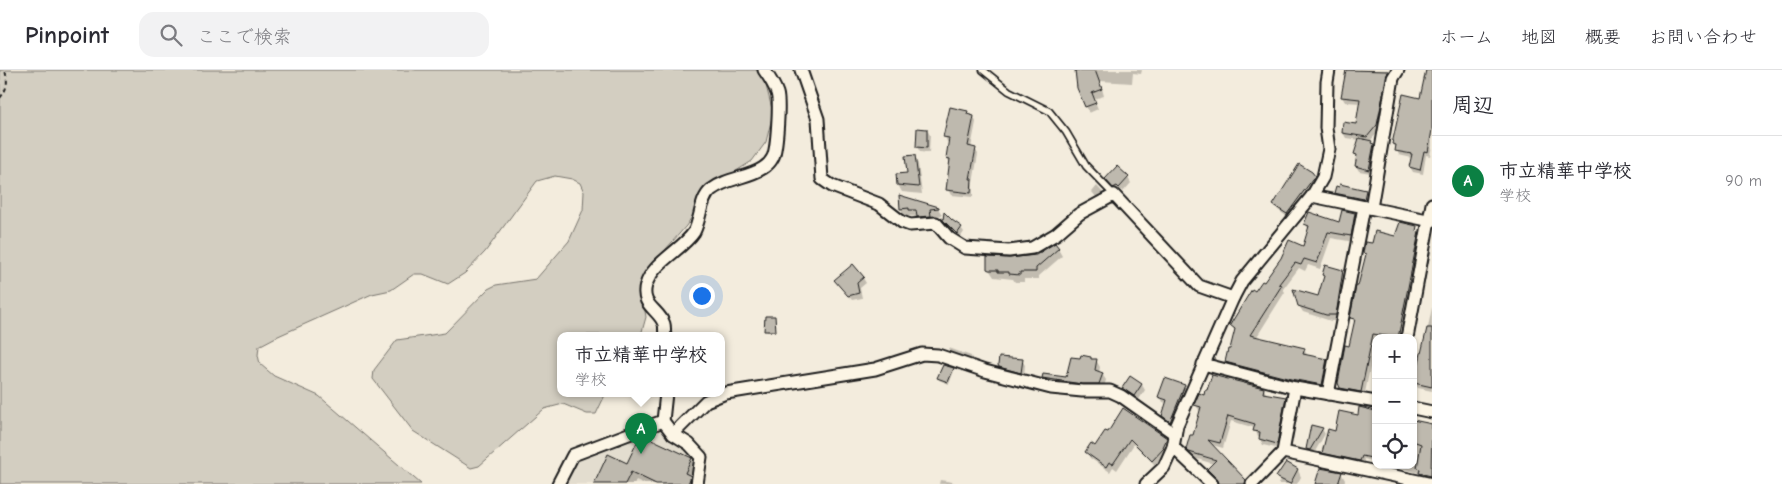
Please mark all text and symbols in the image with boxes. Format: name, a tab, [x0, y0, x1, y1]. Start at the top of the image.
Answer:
search box	[139, 12, 489, 57]
text: Pinpoint	[25, 21, 109, 49]
icon: search	[157, 21, 185, 49]
text: ここで検索	[197, 26, 292, 48]
text: ホーム	[1440, 27, 1493, 48]
text: 地図	[1521, 27, 1557, 48]
text: 概要	[1585, 27, 1621, 48]
text: お問い合わせ	[1649, 27, 1757, 48]
text: 周辺	[1452, 93, 1494, 117]
text: 市立精華中学校	[1499, 160, 1632, 182]
text: A	[1464, 172, 1472, 190]
text: 90 m	[1725, 172, 1762, 190]
text: 学校	[1499, 187, 1531, 205]
your location	[689, 283, 715, 309]
popup	[557, 332, 725, 397]
map controls	[1372, 334, 1417, 469]
button: +	[1372, 334, 1417, 379]
text: 市立精華中学校	[574, 344, 708, 366]
text: 学校	[574, 371, 607, 389]
button: −	[1372, 379, 1417, 424]
pin: A	[625, 413, 657, 454]
button: locate	[1372, 424, 1417, 469]

